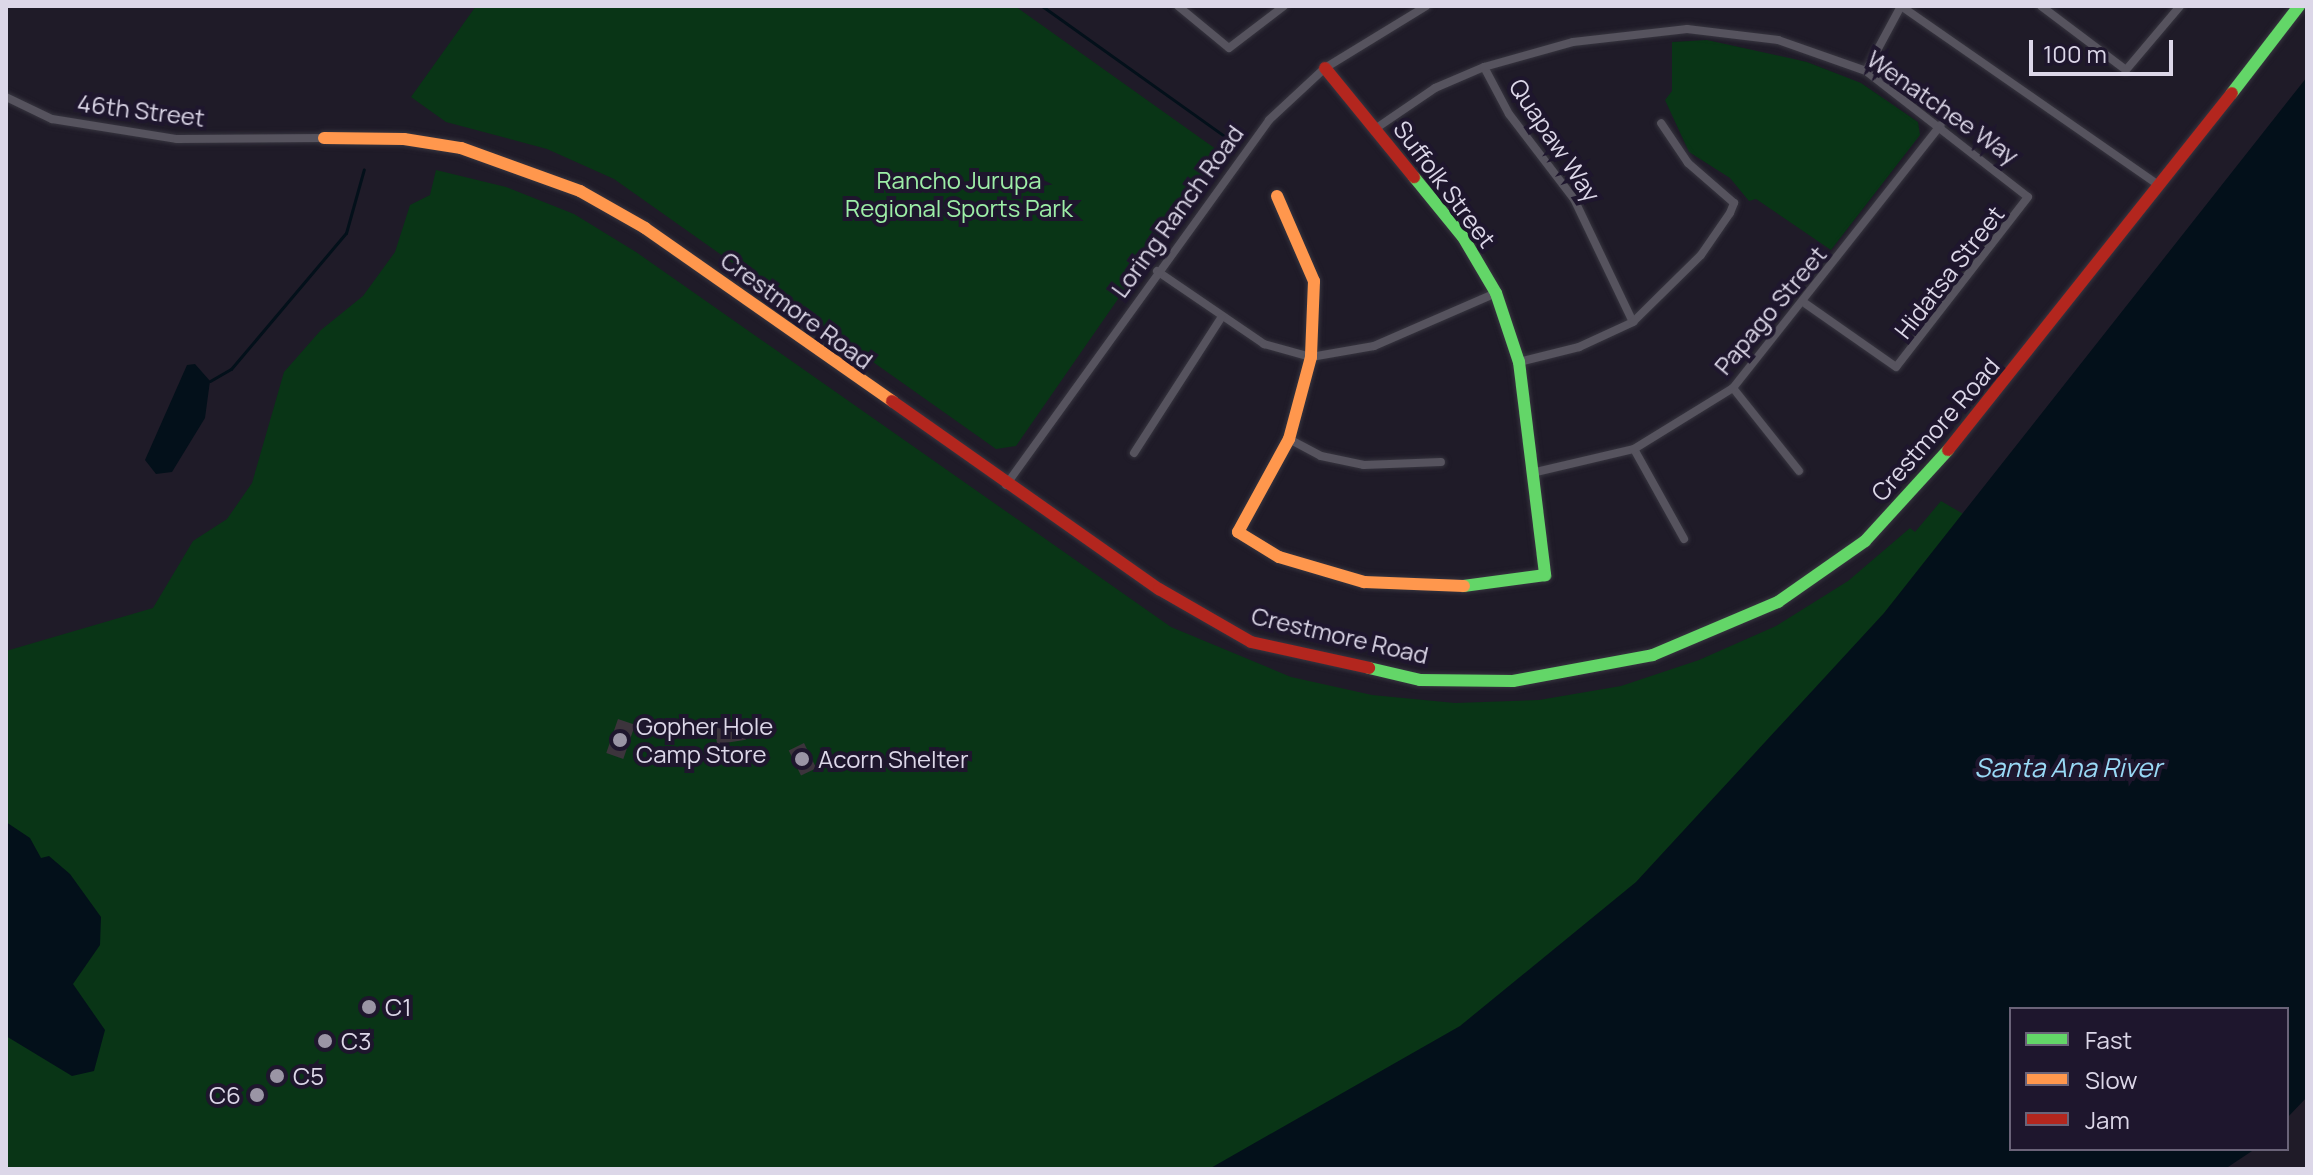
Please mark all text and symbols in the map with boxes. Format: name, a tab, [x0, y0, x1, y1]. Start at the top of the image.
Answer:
scale bar	[2033, 24, 2177, 74]
text: 100 m	[2043, 37, 2107, 70]
street label: Wenatchee Way	[1862, 44, 2024, 170]
street label: Quapaw Way	[1503, 73, 1607, 207]
street label: 46th Street	[76, 88, 206, 132]
street label: Suffolk Street	[1388, 115, 1502, 253]
street label: Loring Ranch Road	[1105, 119, 1249, 303]
park label: Rancho Jurupa Regional Sports Park	[845, 166, 1073, 222]
street label: Hidatsa Street	[1888, 200, 2010, 344]
street label: Papago Street	[1708, 240, 1832, 380]
street label: Crestmore Road	[716, 245, 878, 375]
street label: Crestmore Road	[1865, 351, 2005, 507]
street label: Crestmore Road	[1249, 601, 1431, 669]
place label: Gopher Hole Camp Store	[636, 712, 773, 768]
marker: Gopher Hole Camp Store	[611, 731, 629, 749]
place label: Acorn Shelter	[818, 745, 969, 773]
marker: Acorn Shelter	[793, 750, 811, 768]
water label: Santa Ana River	[1974, 752, 2162, 784]
place label: C1	[385, 993, 412, 1021]
marker: C1	[360, 998, 378, 1016]
legend	[2009, 1007, 2289, 1151]
text: Fast	[2085, 1023, 2132, 1056]
place label: C3	[341, 1027, 371, 1055]
marker: C3	[316, 1032, 334, 1050]
place label: C5	[293, 1062, 324, 1090]
text: Slow	[2085, 1063, 2138, 1096]
marker: C5	[268, 1067, 286, 1085]
place label: C6	[209, 1081, 241, 1109]
marker: C6	[248, 1086, 266, 1104]
text: Jam	[2085, 1103, 2130, 1136]

